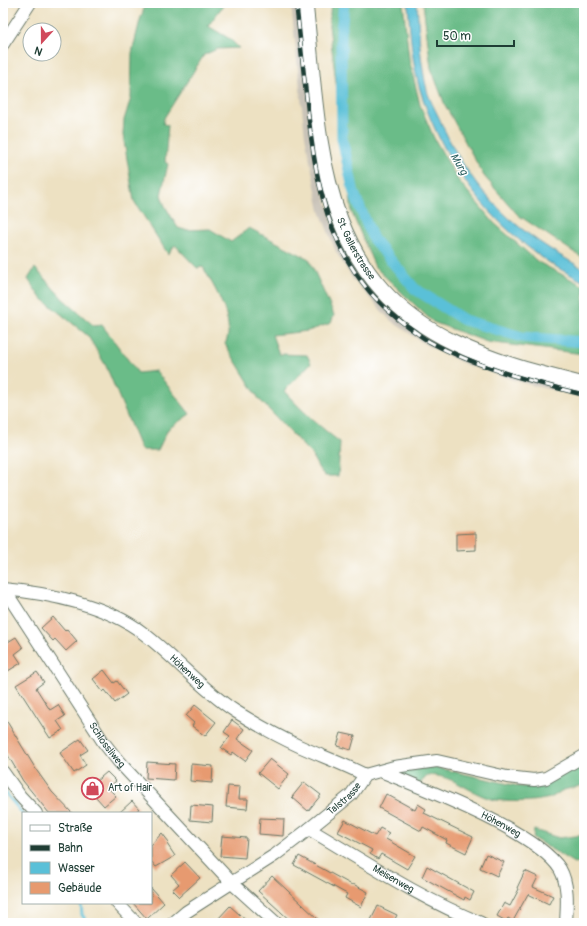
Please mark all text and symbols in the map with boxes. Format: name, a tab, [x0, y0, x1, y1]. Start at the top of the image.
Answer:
north arrow	[22, 22, 62, 62]
scale bar	[437, 22, 514, 48]
text: 50 m	[443, 29, 471, 44]
text: N	[32, 43, 44, 58]
water label: Murg	[448, 151, 471, 178]
street label: St. Gallerstrasse	[334, 216, 378, 282]
street label: Höhenweg	[167, 652, 207, 691]
street label: Schlössliweg	[86, 720, 127, 770]
shop icon: Art of Hair	[79, 775, 105, 801]
street label: Talstrasse	[325, 780, 364, 818]
place label: Art of Hair	[108, 782, 153, 794]
street label: Höhenweg	[479, 809, 523, 840]
legend	[22, 812, 152, 904]
text: Straße	[58, 821, 92, 836]
text: Bahn	[58, 841, 83, 856]
text: Wasser	[58, 861, 95, 876]
street label: Meisenweg	[370, 863, 416, 896]
text: Gebäude	[58, 881, 102, 896]

